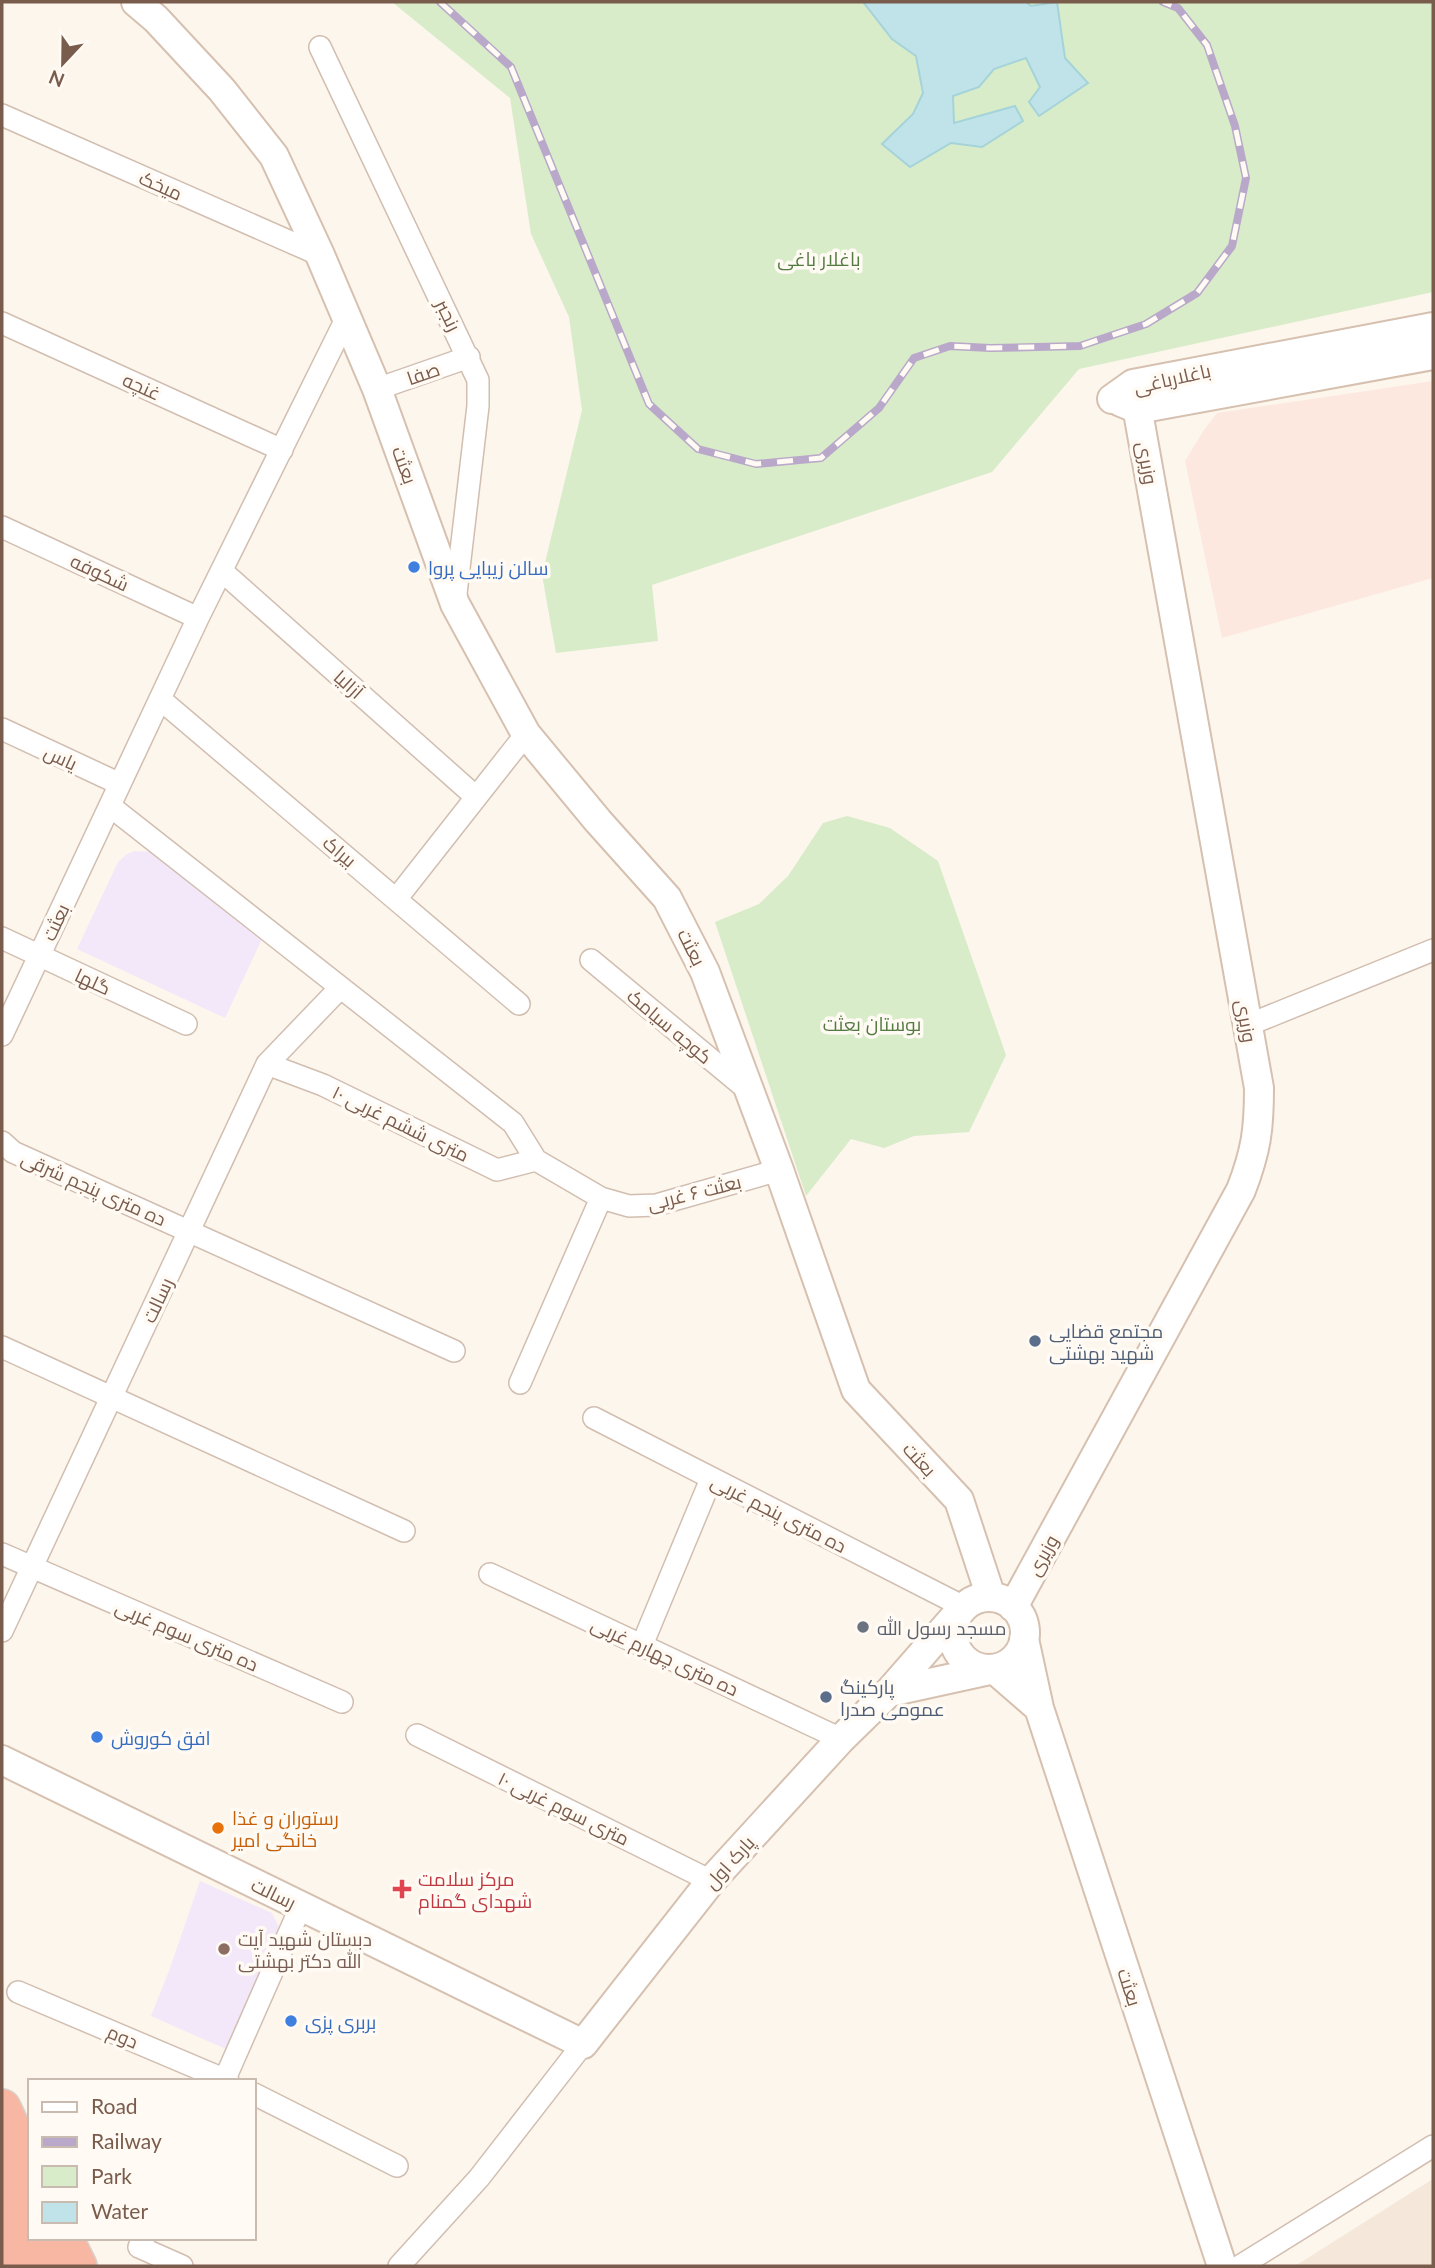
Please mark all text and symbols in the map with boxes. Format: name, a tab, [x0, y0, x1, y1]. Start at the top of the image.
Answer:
north arrow	[28, 28, 98, 98]
text: N	[45, 66, 68, 93]
street label: میخک	[136, 165, 186, 205]
park label: باغلار باغی	[777, 247, 861, 271]
street label: رنجبر	[430, 294, 467, 335]
street label: صفا	[403, 357, 443, 389]
street label: باغلارباغی	[1131, 358, 1213, 399]
street label: غنچه	[119, 368, 165, 406]
street label: وزیری	[1132, 440, 1163, 486]
street label: بعثت	[388, 443, 422, 487]
street label: شکوفه	[67, 549, 133, 596]
place label: سالن زيبايى پروا	[428, 556, 548, 581]
marker: سالن زيبايى پروا	[406, 559, 422, 575]
street label: آزالیا	[329, 665, 368, 704]
street label: یاس	[40, 739, 81, 775]
street label: بیراک	[318, 830, 361, 872]
street label: بعثت	[36, 900, 74, 944]
street label: بعثت	[673, 925, 711, 969]
street label: گلها	[71, 963, 115, 1000]
street label: کوچه سیامک	[622, 984, 717, 1070]
street label: وزیری	[1231, 998, 1262, 1044]
park label: بوستان بعثت	[823, 1012, 921, 1036]
street label: ۱۰ متری ششم غربی	[328, 1080, 473, 1169]
street label: ده متری پنجم شرقی	[17, 1146, 170, 1233]
street label: بعثت ۶ غربی	[645, 1169, 744, 1216]
street label: رسالت	[137, 1274, 178, 1327]
place label: مجتمع قضایی شهید بهشتی	[1049, 1319, 1163, 1365]
marker: مجتمع قضایی شهید بهشتی	[1027, 1333, 1043, 1349]
street label: بعثت	[899, 1437, 941, 1481]
street label: ده متری پنجم غربی	[706, 1469, 851, 1560]
street label: وزیری	[1021, 1531, 1063, 1580]
street label: ده متری سوم غربی	[111, 1595, 262, 1678]
street label: ده متری چهارم غربی	[586, 1612, 742, 1703]
place label: مسجد رسول الله	[877, 1616, 1006, 1640]
marker: مسجد رسول الله	[855, 1619, 871, 1635]
place label: پارکینگ عمومی صدرا	[840, 1675, 945, 1721]
marker: پارکینگ عمومی صدرا	[818, 1689, 834, 1705]
place label: افق کوروش	[111, 1726, 211, 1751]
marker: افق کوروش	[89, 1729, 105, 1745]
street label: ۱۰ متری سوم غربی	[493, 1766, 633, 1852]
place label: رستوران و غذا خانگی امیر	[231, 1806, 339, 1852]
marker: رستوران و غذا خانگی امیر	[210, 1820, 226, 1836]
street label: پارک اول	[699, 1831, 760, 1895]
place label: مرکز سلامت شهدای گمنام	[418, 1867, 532, 1915]
street label: رسالت	[247, 1872, 300, 1915]
marker: مرکز سلامت شهدای گمنام	[392, 1879, 412, 1899]
place label: دبستان شهید آیت الله دکتر بهشتی	[238, 1927, 372, 1973]
marker: دبستان شهید آیت الله دکتر بهشتی	[216, 1941, 232, 1957]
street label: بعثت	[1113, 1965, 1147, 2009]
place label: بربری پزی	[305, 2010, 376, 2035]
marker: بربری پزی	[283, 2013, 299, 2029]
street label: دوم	[103, 2019, 142, 2055]
legend	[28, 2079, 256, 2240]
text: Road	[91, 2093, 138, 2118]
text: Railway	[91, 2128, 162, 2153]
text: Park	[91, 2163, 132, 2188]
text: Water	[91, 2198, 148, 2223]

